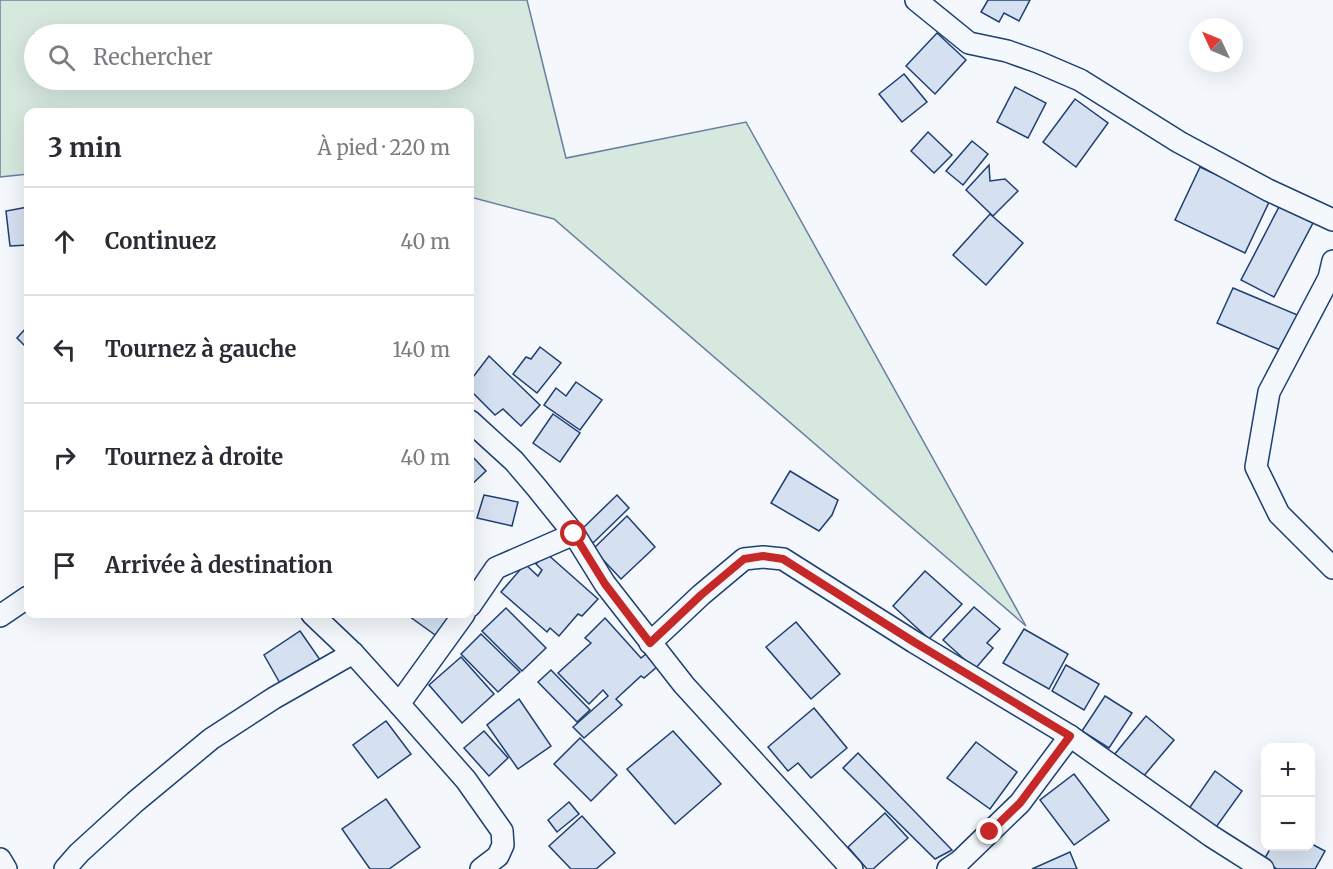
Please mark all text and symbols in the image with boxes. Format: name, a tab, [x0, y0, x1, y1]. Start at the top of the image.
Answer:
north arrow	[1189, 18, 1243, 72]
search box	[24, 24, 474, 90]
icon: search	[45, 41, 78, 74]
text: Rechercher	[93, 43, 213, 71]
text: 3 min	[48, 131, 122, 164]
text: À pied · 220 m	[318, 135, 450, 160]
icon: ahead	[48, 225, 81, 258]
text: Continuez	[105, 227, 216, 255]
text: 40 m	[400, 229, 450, 254]
icon: left	[48, 333, 81, 366]
text: Tournez à gauche	[105, 335, 296, 363]
text: 140 m	[393, 337, 450, 362]
icon: right	[48, 441, 81, 474]
text: Tournez à droite	[105, 443, 283, 471]
text: 40 m	[400, 445, 450, 470]
route start	[560, 520, 586, 546]
icon: arrive	[48, 549, 81, 582]
text: Arrivée à destination	[105, 551, 333, 579]
map controls	[1261, 743, 1315, 851]
button: +	[1261, 743, 1315, 797]
button: −	[1261, 797, 1315, 851]
route end	[976, 818, 1002, 844]

